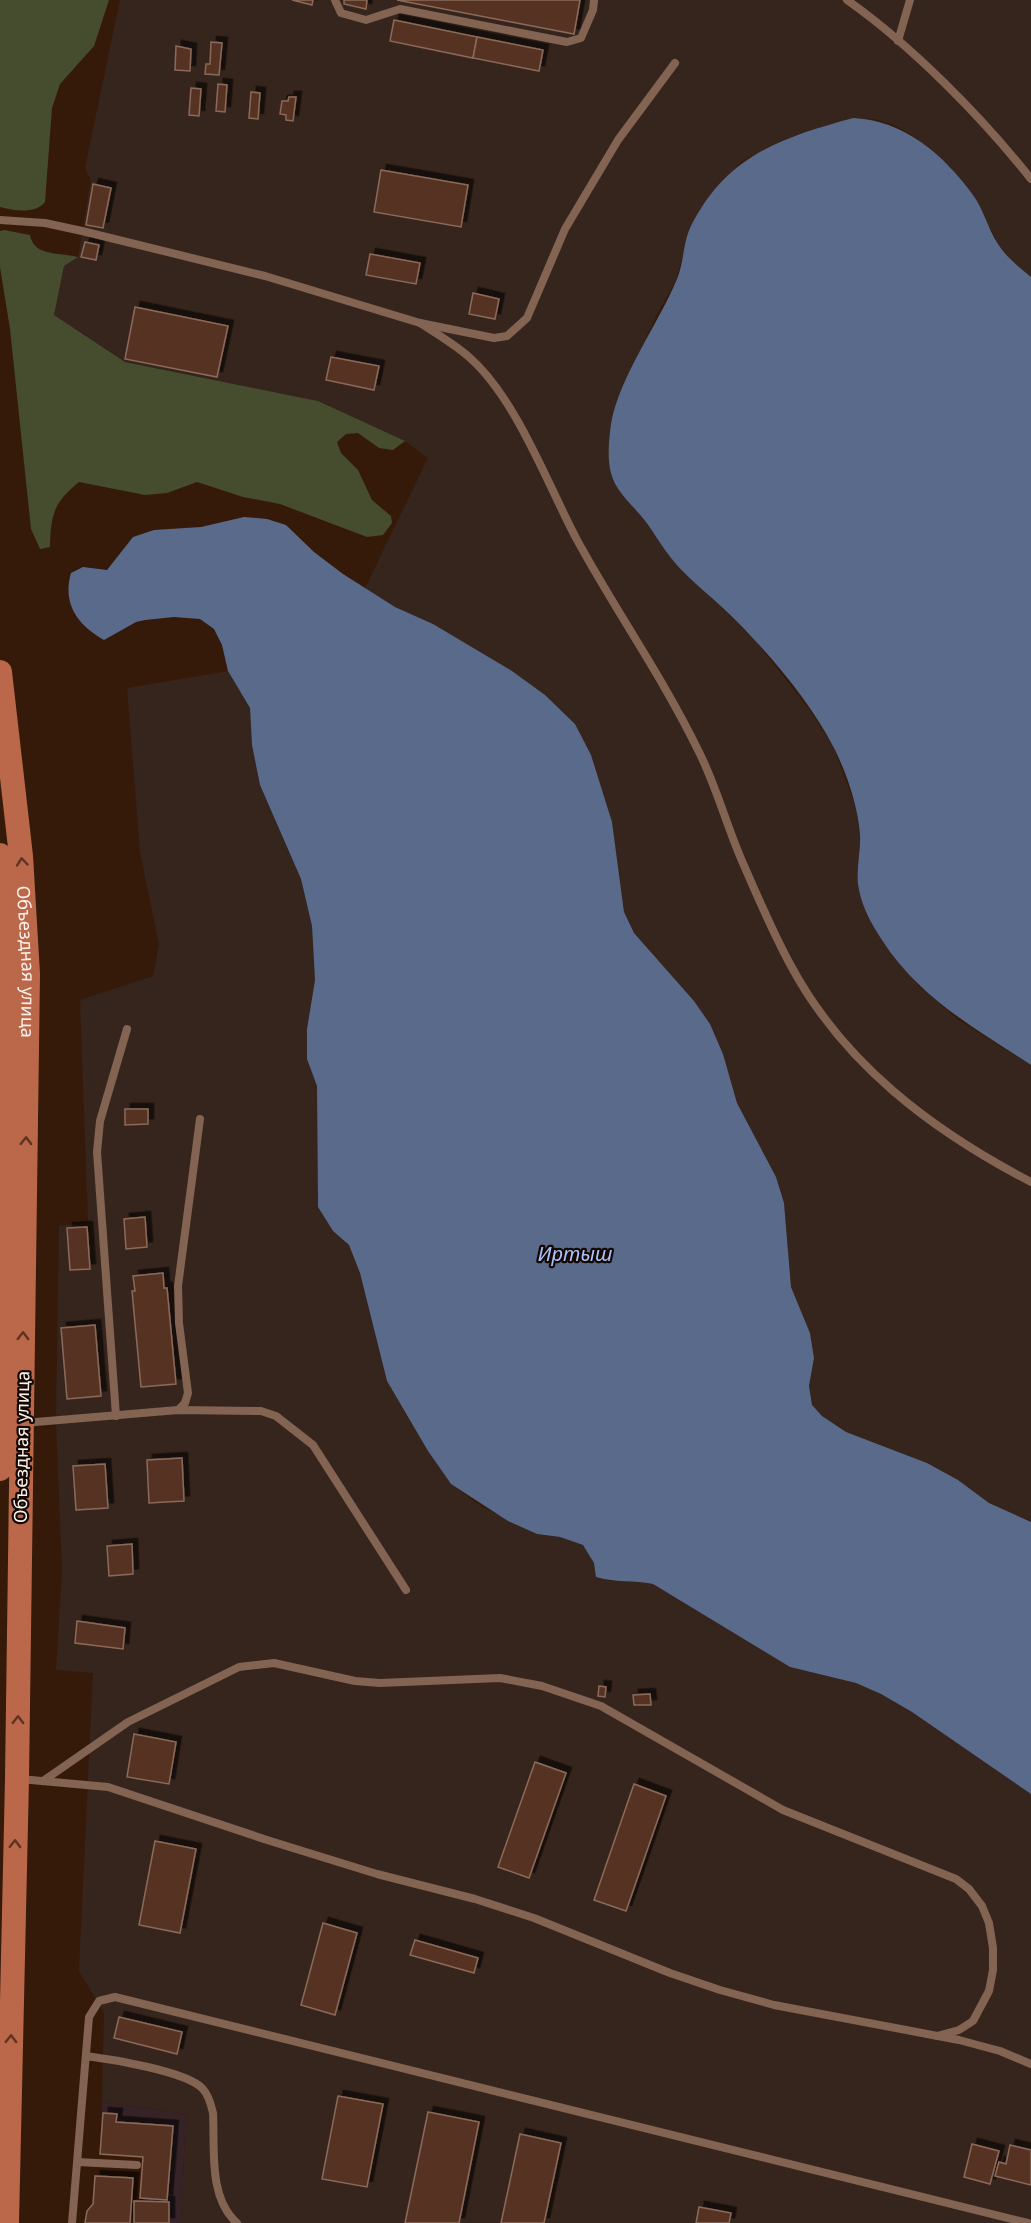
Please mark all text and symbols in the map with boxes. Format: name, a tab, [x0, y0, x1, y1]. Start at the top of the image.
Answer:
one-way arrow	[15, 858, 28, 867]
street label: Объездная улица	[12, 885, 41, 1038]
one-way arrow	[20, 1137, 32, 1146]
water label: Иртыш	[538, 1240, 612, 1267]
one-way arrow	[17, 1332, 29, 1341]
street label: Объездная улица	[8, 1371, 34, 1523]
one-way arrow	[12, 1716, 24, 1725]
one-way arrow	[9, 1839, 22, 1848]
one-way arrow	[5, 2034, 17, 2043]

